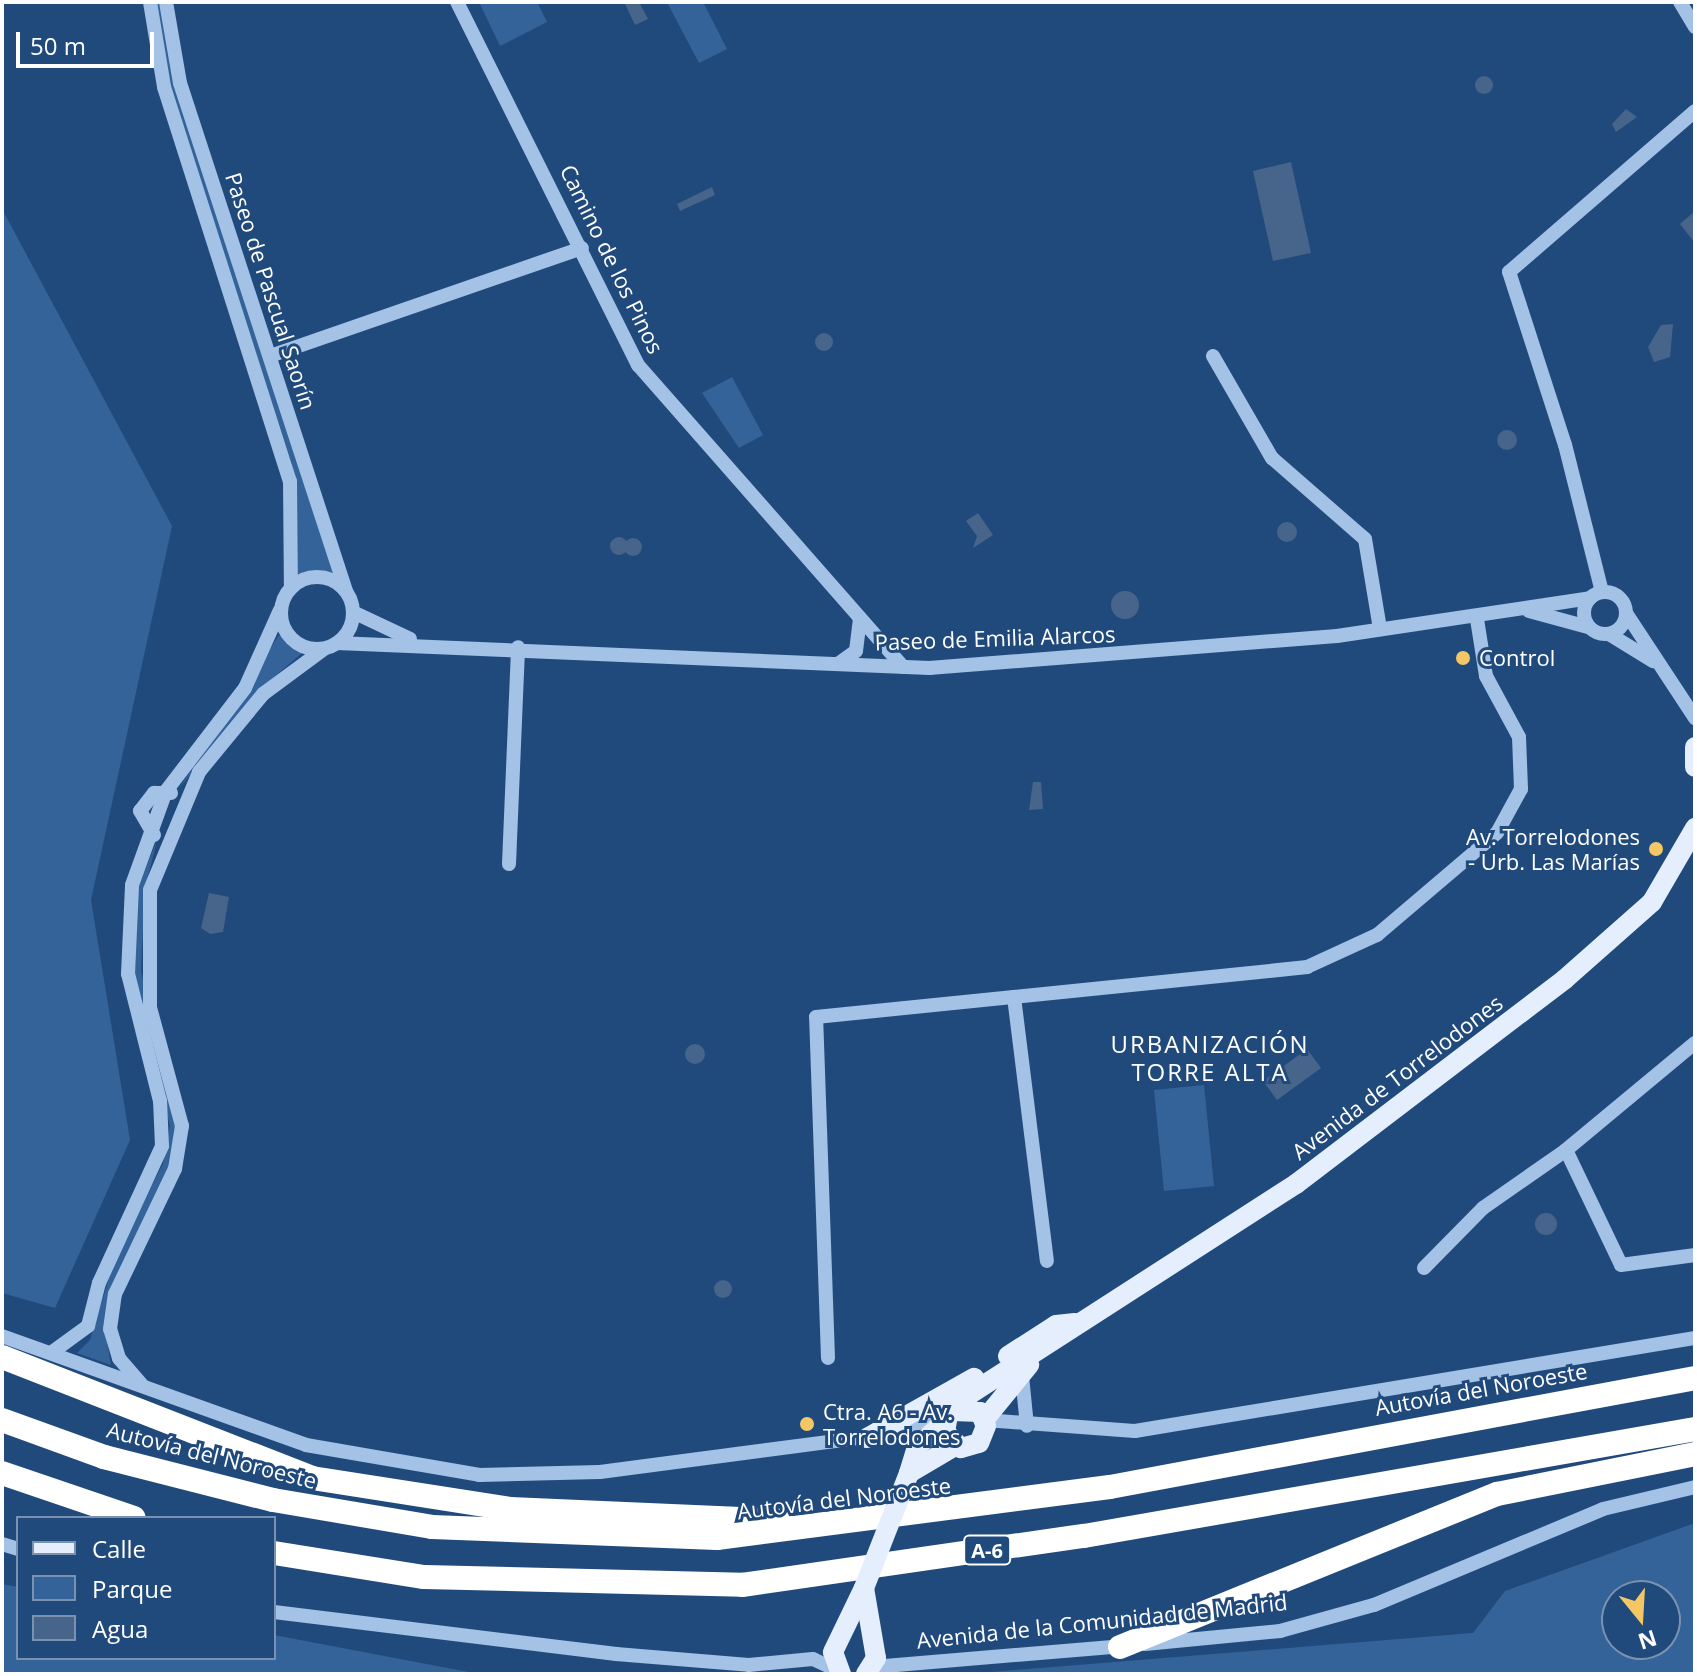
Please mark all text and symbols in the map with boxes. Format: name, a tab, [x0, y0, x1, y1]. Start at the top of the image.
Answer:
scale bar	[20, 16, 158, 66]
text: 50 m	[30, 29, 86, 62]
street label: Camino de los Pinos	[555, 160, 669, 358]
street label: Paseo de Pascual Saorín	[220, 169, 322, 413]
street label: Paseo de Emilia Alarcos	[874, 621, 1116, 655]
place label: Control	[1479, 645, 1555, 671]
marker: Control	[1454, 649, 1472, 667]
place label: Av. Torrelodones - Urb. Las Marías	[1466, 823, 1640, 874]
marker: Av. Torrelodones - Urb. Las Marías	[1647, 840, 1665, 858]
street label: Avenida de Torrelodones	[1287, 989, 1507, 1165]
district label: URBANIZACIÓN TORRE ALTA	[1110, 1030, 1310, 1086]
street label: Autovía del Noroeste	[1373, 1357, 1589, 1421]
place label: Ctra. A6 - Av. Torrelodones	[823, 1398, 960, 1450]
marker: Ctra. A6 - Av. Torrelodones	[798, 1415, 816, 1433]
street label: Autovía del Noroeste	[104, 1416, 320, 1494]
street label: Autovía del Noroeste	[736, 1472, 952, 1524]
legend	[16, 1516, 276, 1660]
text: Calle	[92, 1532, 146, 1565]
road number: A-6	[963, 1534, 1011, 1566]
text: Parque	[92, 1572, 172, 1605]
north arrow	[1601, 1580, 1681, 1660]
street label: Avenida de la Comunidad de Madrid	[915, 1588, 1289, 1654]
text: Agua	[92, 1612, 148, 1645]
text: N	[1635, 1624, 1661, 1658]

